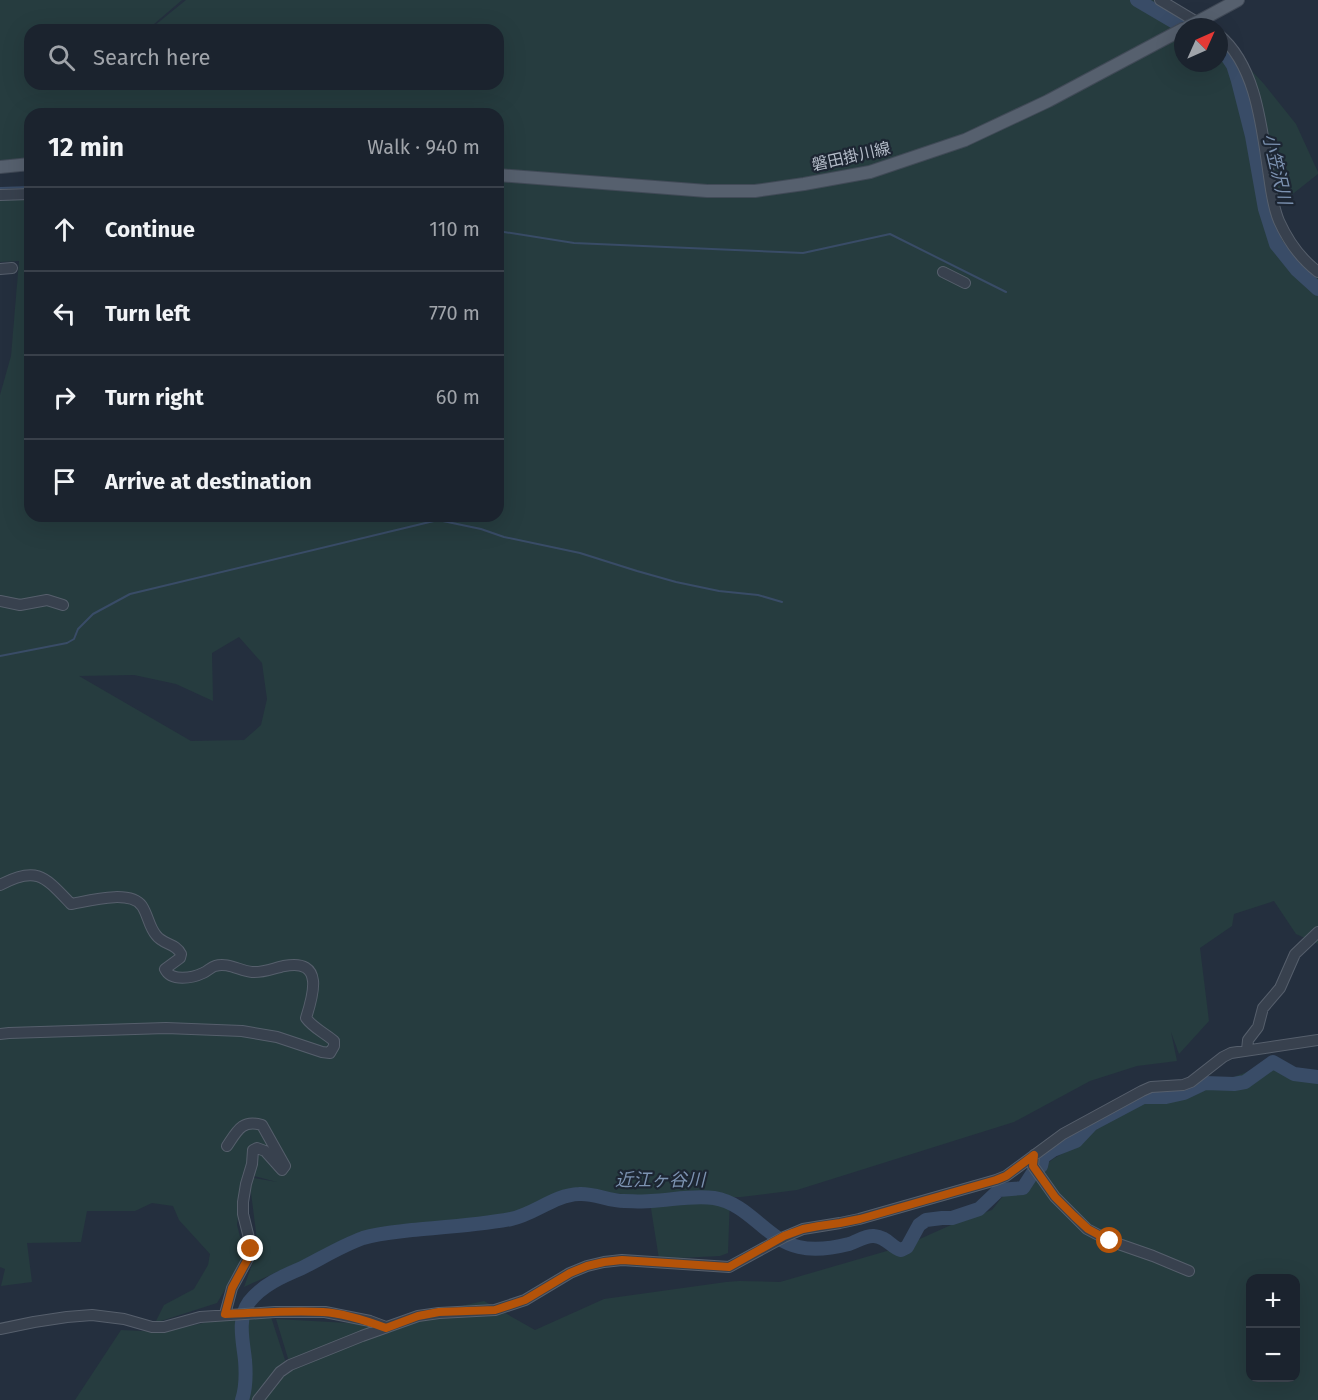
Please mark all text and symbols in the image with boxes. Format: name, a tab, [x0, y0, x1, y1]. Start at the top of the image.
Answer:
north arrow	[1174, 18, 1228, 72]
search box	[24, 24, 504, 90]
icon: search	[45, 41, 78, 74]
text: Search here	[93, 44, 211, 71]
water label: 小笠沢川	[1258, 131, 1296, 209]
text: 12 min	[48, 132, 124, 163]
text: Walk · 940 m	[367, 135, 480, 159]
street label: 磐田掛川線	[810, 138, 892, 175]
icon: ahead	[48, 213, 81, 246]
text: Continue	[105, 216, 195, 243]
text: 110 m	[429, 217, 480, 241]
icon: left	[48, 297, 81, 330]
text: Turn left	[105, 300, 190, 327]
text: 770 m	[429, 301, 480, 325]
icon: right	[48, 381, 81, 414]
text: Turn right	[105, 384, 204, 411]
text: 60 m	[436, 385, 480, 409]
icon: arrive	[48, 465, 81, 498]
text: Arrive at destination	[105, 468, 312, 495]
water label: 近江ヶ谷川	[615, 1169, 707, 1191]
route start	[1096, 1227, 1122, 1253]
route end	[237, 1235, 263, 1261]
map controls	[1246, 1274, 1300, 1382]
button: +	[1246, 1274, 1300, 1328]
button: −	[1246, 1328, 1300, 1382]

